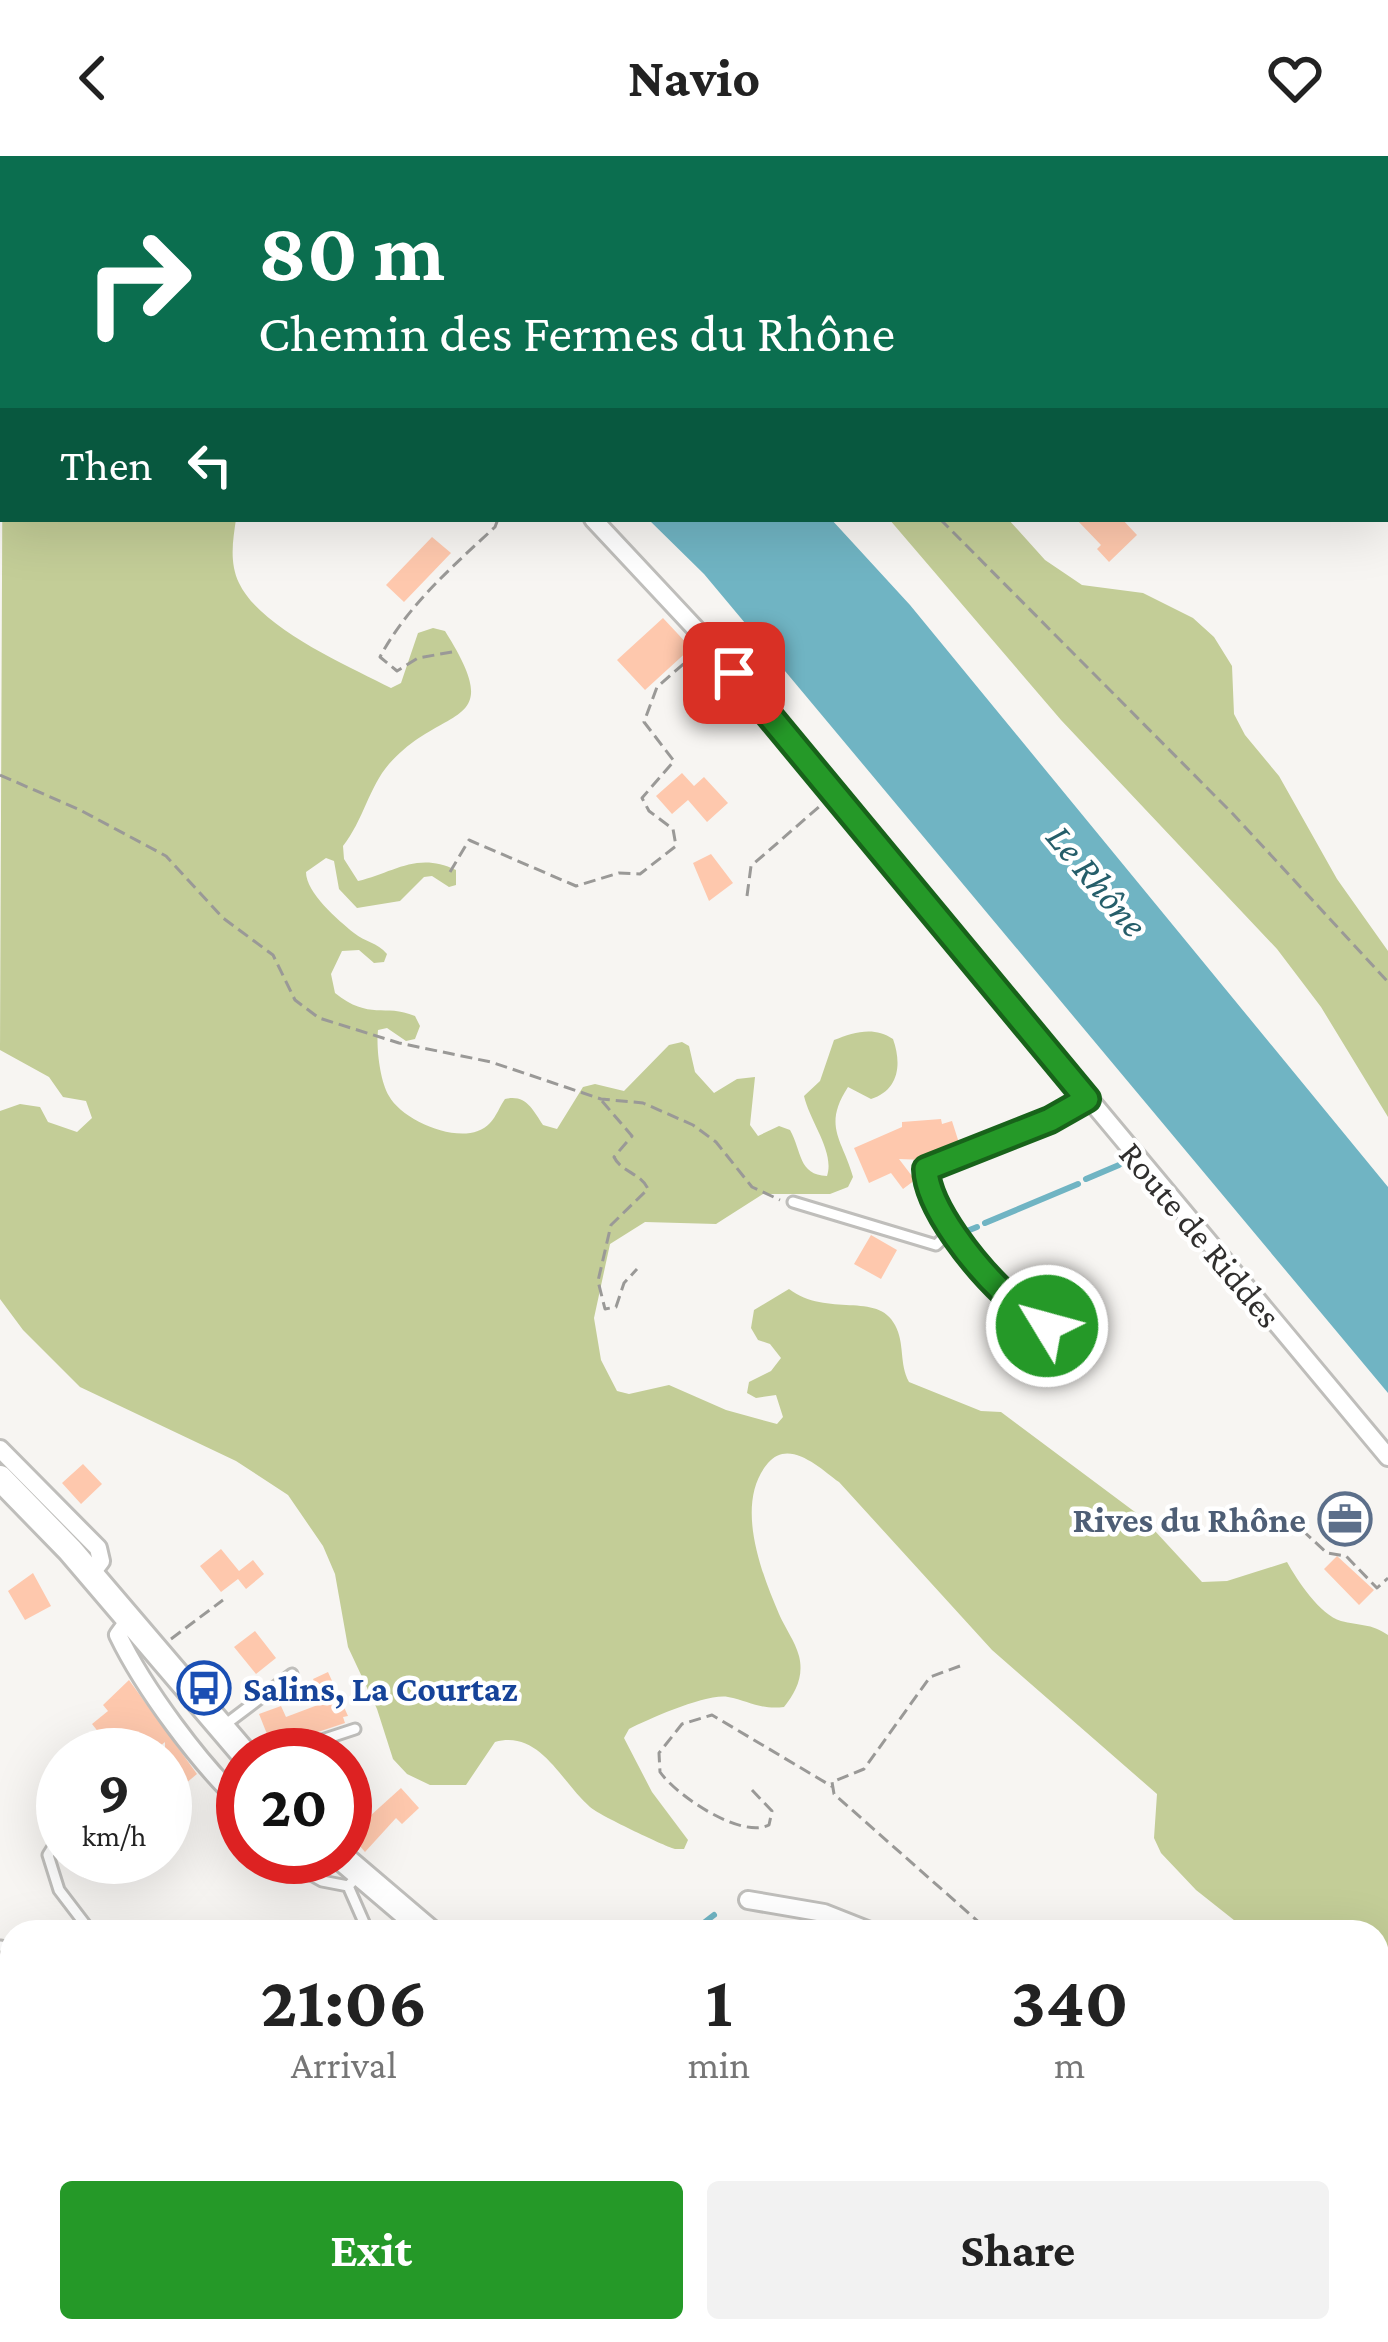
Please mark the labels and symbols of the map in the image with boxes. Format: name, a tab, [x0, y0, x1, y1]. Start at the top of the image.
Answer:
pin	[683, 622, 785, 724]
water label: Le Rhône	[1038, 816, 1157, 945]
street label: Route de Riddes	[1111, 1134, 1289, 1335]
position arrow	[984, 1263, 1110, 1389]
office icon: Rives du Rhône	[1317, 1491, 1373, 1547]
place label: Rives du Rhône	[1073, 1500, 1306, 1540]
bus stop icon: Salins, La Courtaz	[176, 1660, 232, 1716]
place label: Salins, La Courtaz	[243, 1669, 518, 1709]
speed limit sign: 20	[216, 1728, 372, 1884]

